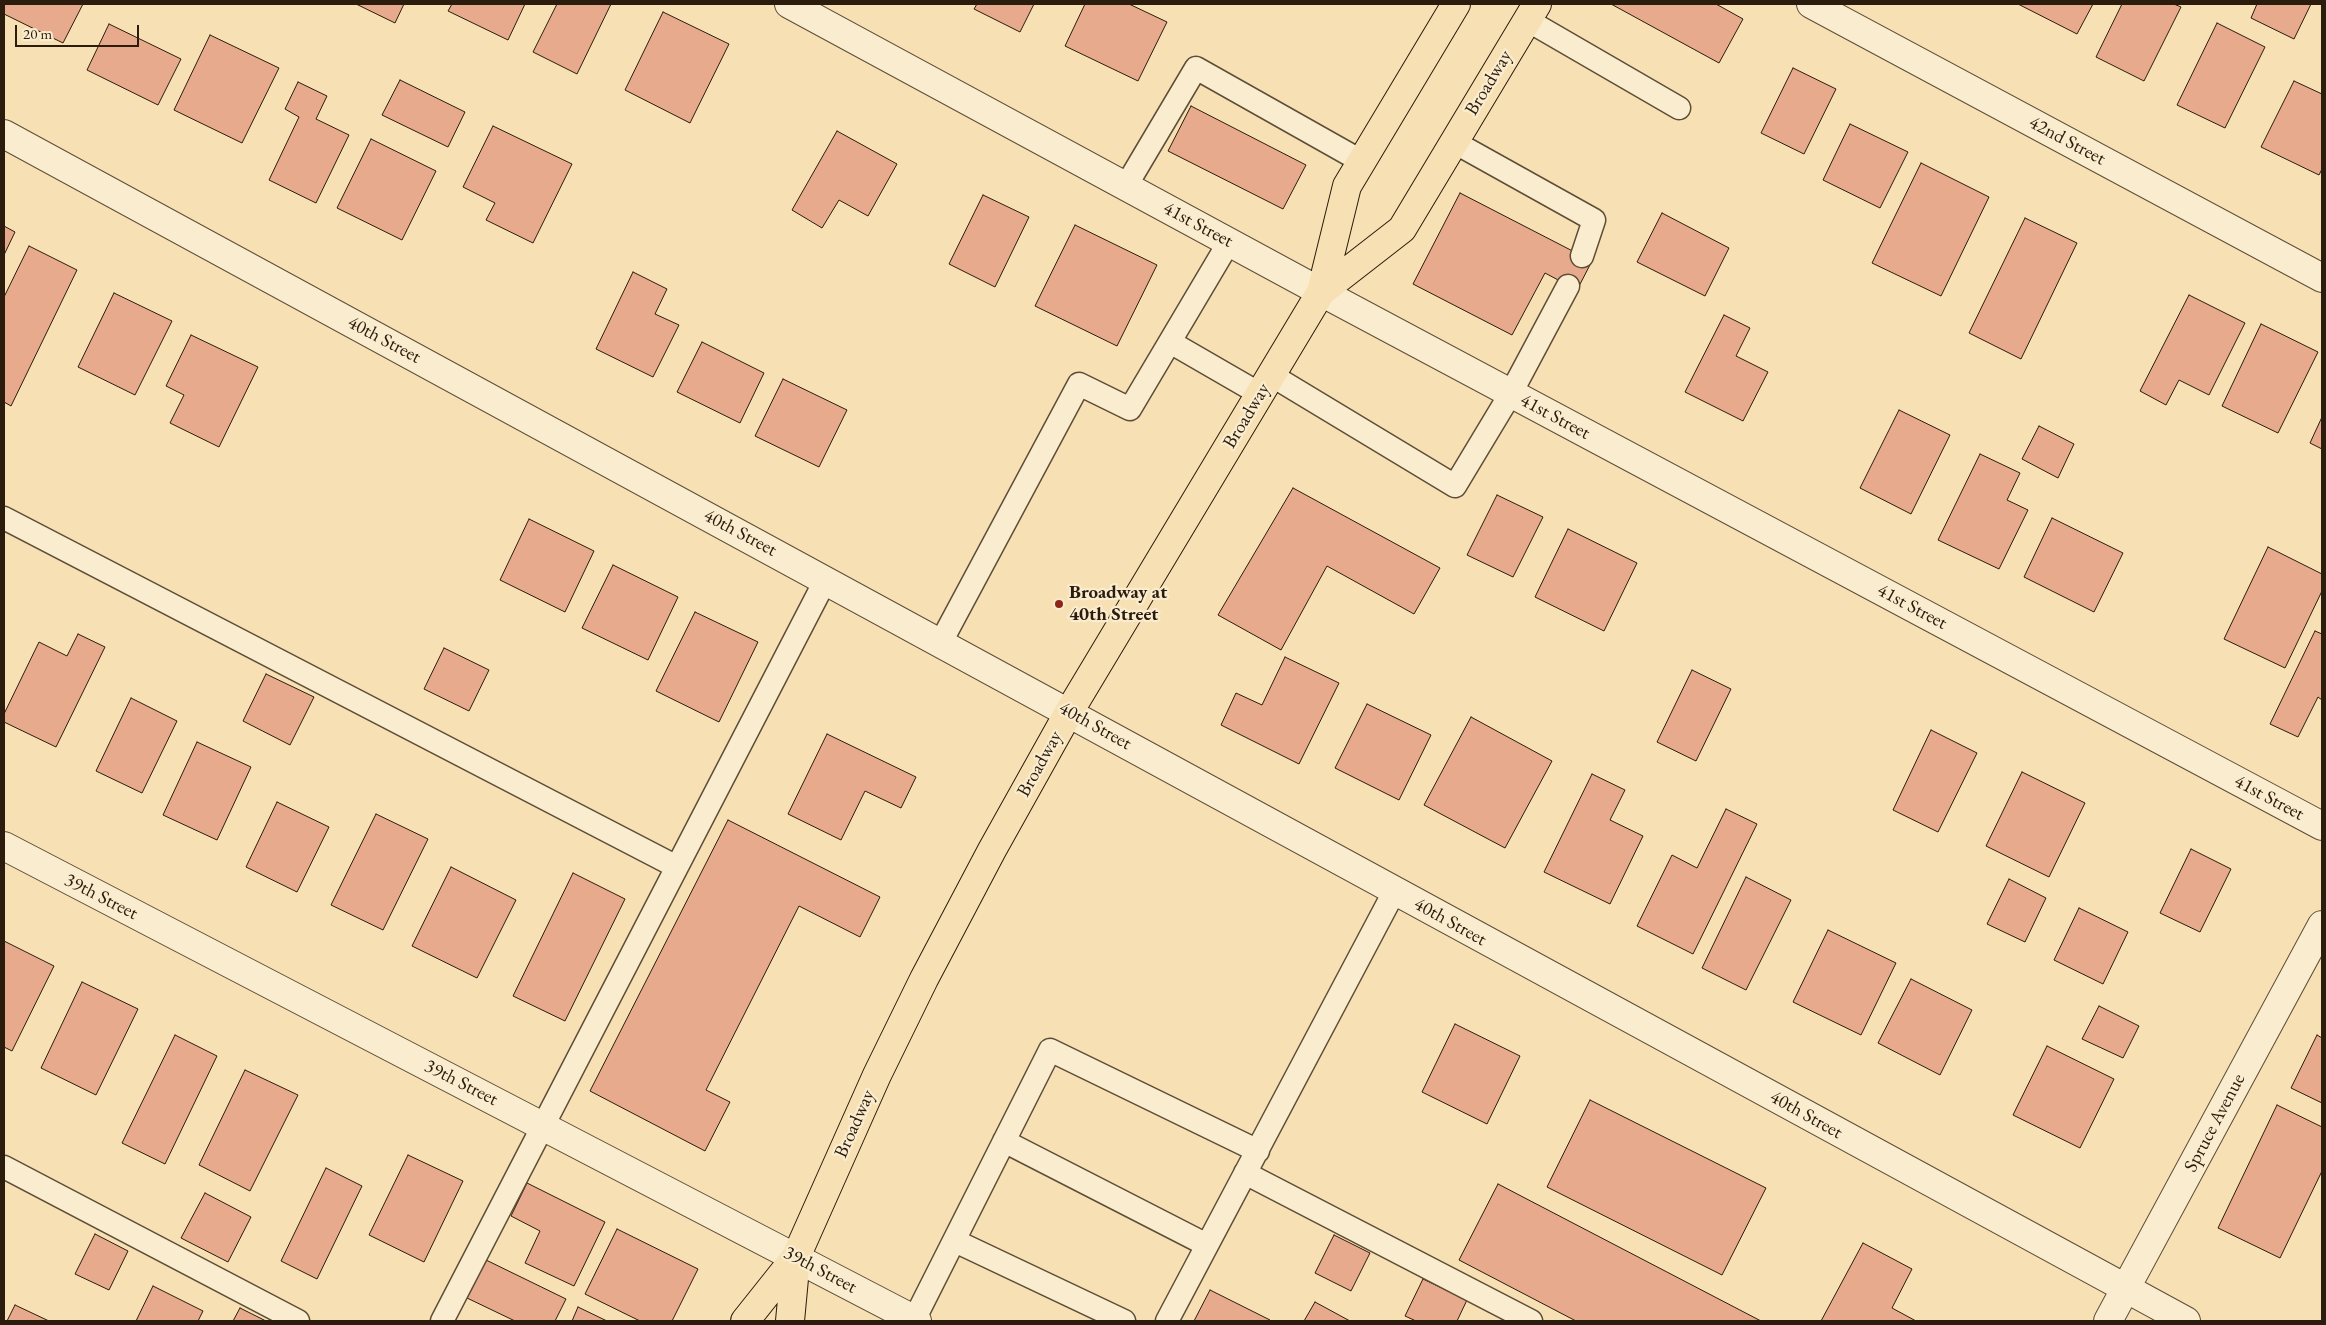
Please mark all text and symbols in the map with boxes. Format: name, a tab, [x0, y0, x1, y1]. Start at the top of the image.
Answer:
scale bar	[18, 15, 141, 47]
text: 20 m	[23, 24, 52, 43]
street label: Broadway	[1461, 46, 1517, 120]
street label: 42nd Street	[2025, 111, 2109, 171]
street label: 41st Street	[1159, 197, 1237, 253]
street label: 40th Street	[344, 311, 424, 369]
street label: Broadway	[1219, 379, 1275, 453]
street label: 41st Street	[1516, 389, 1594, 445]
street label: 40th Street	[700, 504, 780, 562]
street label: 41st Street	[1873, 579, 1951, 635]
place label: Broadway at 40th Street	[1069, 582, 1167, 626]
marker: Broadway at 40th Street	[1053, 598, 1065, 610]
street label: 40th Street	[1055, 697, 1135, 755]
street label: Broadway	[1013, 727, 1067, 801]
street label: 41st Street	[2230, 770, 2308, 826]
street label: 39th Street	[60, 869, 142, 925]
street label: 40th Street	[1410, 893, 1490, 951]
street label: 39th Street	[420, 1055, 502, 1111]
street label: Spruce Avenue	[2180, 1070, 2250, 1176]
street label: Broadway	[830, 1086, 880, 1162]
street label: 40th Street	[1766, 1086, 1846, 1144]
street label: 39th Street	[780, 1241, 860, 1299]

